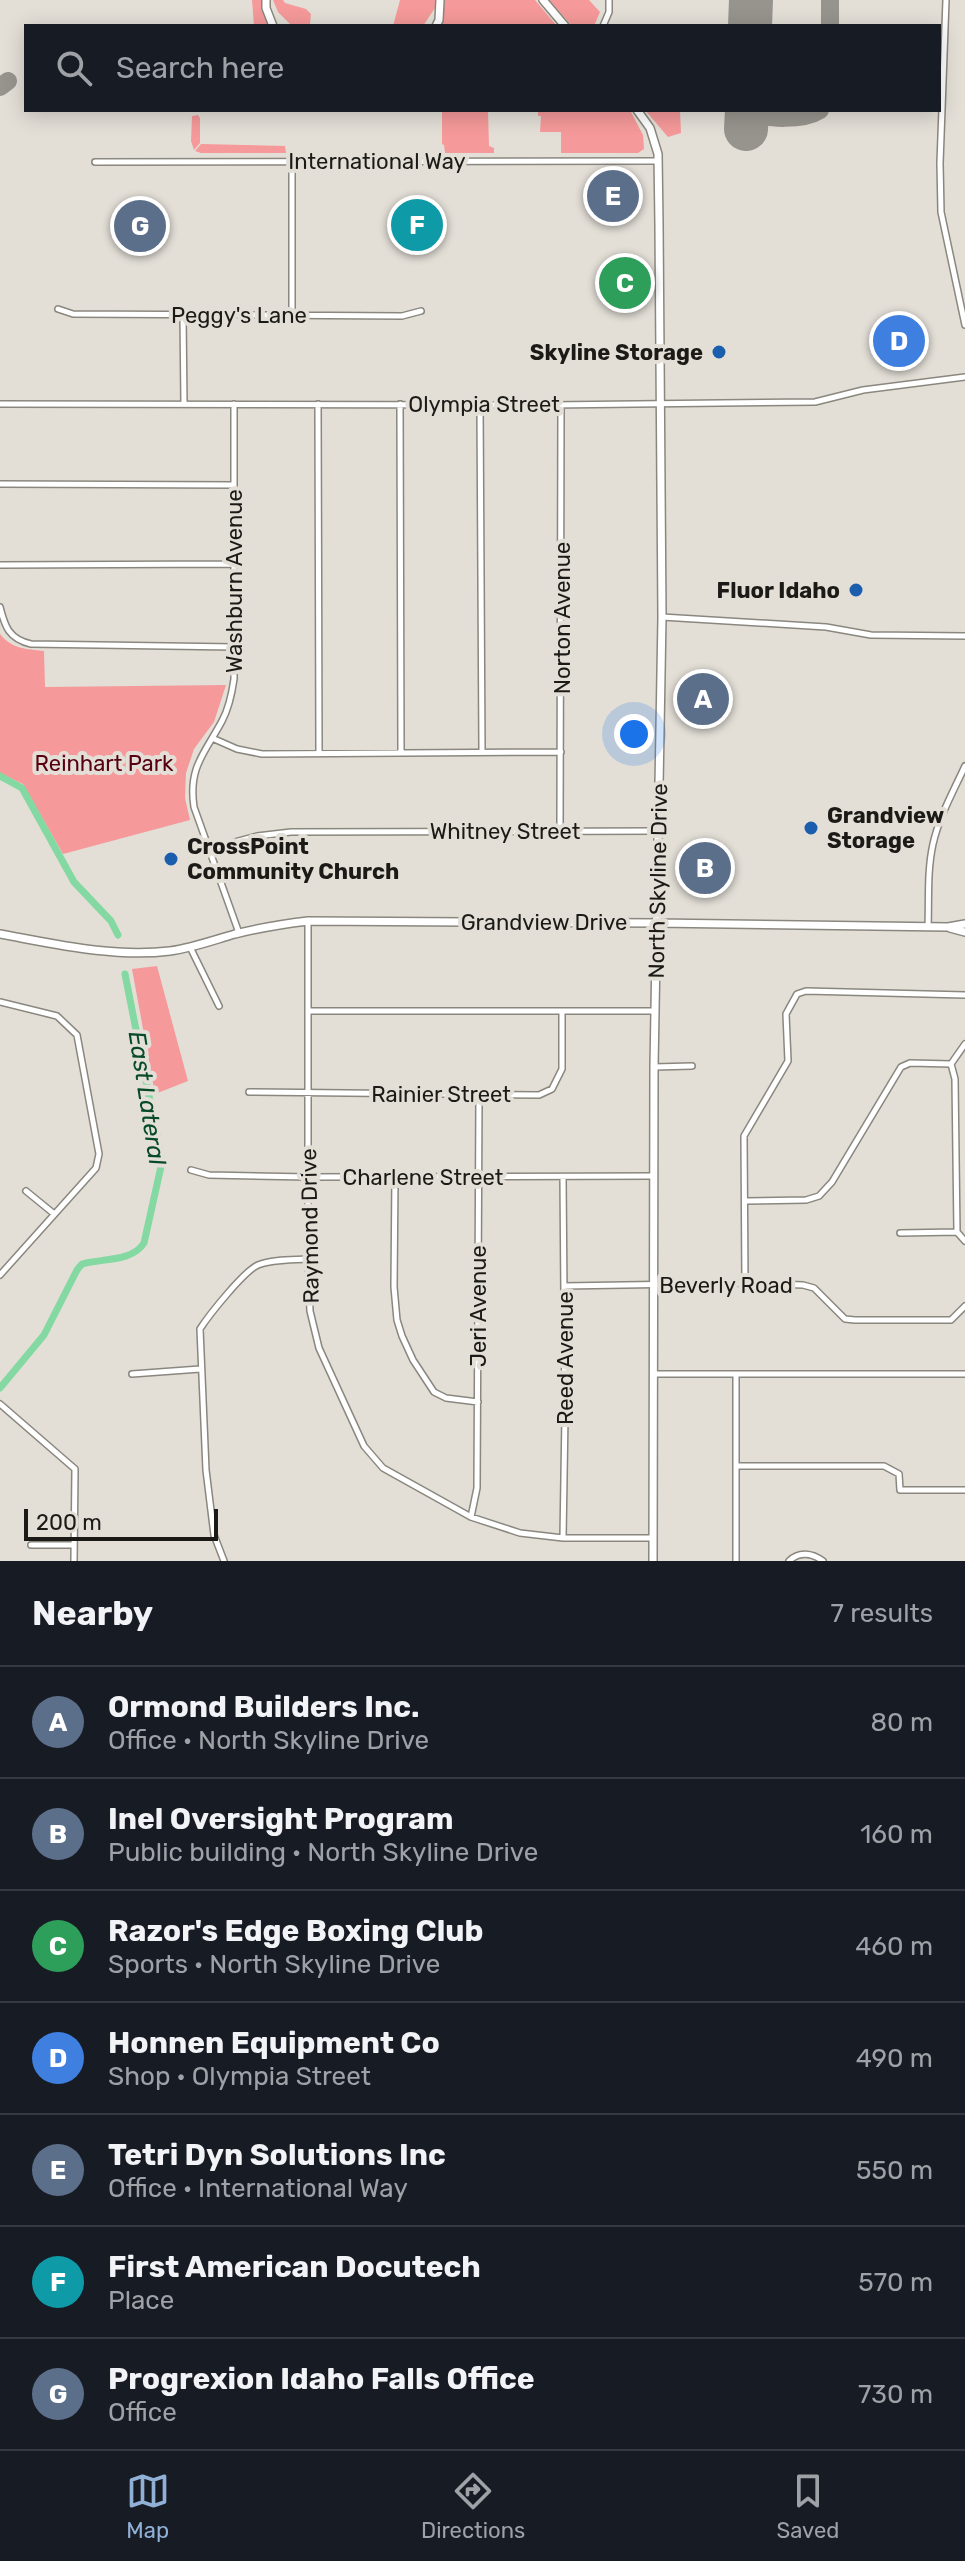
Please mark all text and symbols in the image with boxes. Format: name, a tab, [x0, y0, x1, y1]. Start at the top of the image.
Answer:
search box	[24, 24, 941, 112]
icon: search	[52, 46, 96, 90]
text: Search here	[116, 50, 284, 86]
street label: International Way	[288, 148, 466, 175]
pin: E	[587, 166, 639, 226]
pin: F	[391, 195, 443, 255]
pin: G	[114, 196, 166, 256]
pin: C	[599, 253, 651, 313]
street label: Peggy's Lane	[171, 302, 307, 329]
pin: D	[873, 311, 925, 371]
place label: Skyline Storage	[530, 339, 703, 366]
marker: Skyline Storage	[710, 343, 728, 361]
street label: Olympia Street	[408, 391, 560, 418]
street label: Washburn Avenue	[221, 489, 248, 673]
street label: Norton Avenue	[549, 542, 576, 694]
place label: Fluor Idaho	[717, 577, 840, 604]
marker: Fluor Idaho	[847, 581, 865, 599]
pin: A	[677, 669, 729, 729]
your location	[614, 714, 654, 754]
park label: Reinhart Park	[35, 750, 174, 777]
street label: North Skyline Drive	[643, 783, 673, 979]
place label: Grandview Storage	[827, 802, 944, 854]
street label: Whitney Street	[430, 818, 581, 845]
marker: Grandview Storage	[802, 819, 820, 837]
place label: CrossPoint Community Church	[187, 833, 399, 885]
pin: B	[679, 838, 731, 898]
marker: CrossPoint Community Church	[162, 850, 180, 868]
street label: Grandview Drive	[461, 909, 627, 936]
water label: East Lateral	[123, 1029, 172, 1168]
street label: Rainier Street	[371, 1081, 511, 1108]
street label: Raymond Drive	[295, 1148, 325, 1304]
street label: Charlene Street	[343, 1164, 504, 1191]
street label: Jeri Avenue	[465, 1245, 492, 1367]
street label: Beverly Road	[659, 1272, 793, 1299]
street label: Reed Avenue	[552, 1291, 579, 1425]
scale bar	[24, 1505, 218, 1541]
text: 200 m	[36, 1509, 102, 1536]
text: Nearby	[32, 1593, 153, 1634]
text: 7 results	[830, 1598, 933, 1629]
text: Ormond Builders Inc.	[108, 1689, 420, 1725]
text: A	[49, 1707, 67, 1738]
text: 80 m	[870, 1707, 933, 1738]
text: Office · North Skyline Drive	[108, 1725, 429, 1756]
text: Inel Oversight Program	[108, 1801, 453, 1837]
text: B	[49, 1819, 67, 1850]
text: 160 m	[860, 1819, 933, 1850]
text: Public building · North Skyline Drive	[108, 1837, 538, 1868]
text: Razor's Edge Boxing Club	[108, 1913, 483, 1949]
text: C	[49, 1931, 67, 1962]
text: 460 m	[855, 1931, 933, 1962]
text: Sports · North Skyline Drive	[108, 1949, 440, 1980]
text: Honnen Equipment Co	[108, 2025, 440, 2061]
text: D	[49, 2043, 67, 2074]
text: 490 m	[856, 2043, 933, 2074]
text: Shop · Olympia Street	[108, 2061, 371, 2092]
text: Tetri Dyn Solutions Inc	[108, 2137, 446, 2173]
text: E	[50, 2155, 66, 2186]
text: 550 m	[856, 2155, 933, 2186]
text: Office · International Way	[108, 2173, 408, 2204]
text: First American Docutech	[108, 2249, 481, 2285]
text: F	[50, 2267, 66, 2298]
text: 570 m	[858, 2267, 933, 2298]
text: Place	[108, 2285, 174, 2316]
text: Progrexion Idaho Falls Office	[108, 2361, 535, 2397]
text: G	[49, 2379, 67, 2410]
text: 730 m	[858, 2379, 933, 2410]
text: Office	[108, 2397, 177, 2428]
tab: Map	[126, 2469, 170, 2544]
tab: Directions	[421, 2469, 525, 2544]
tab: Saved	[777, 2469, 839, 2544]

